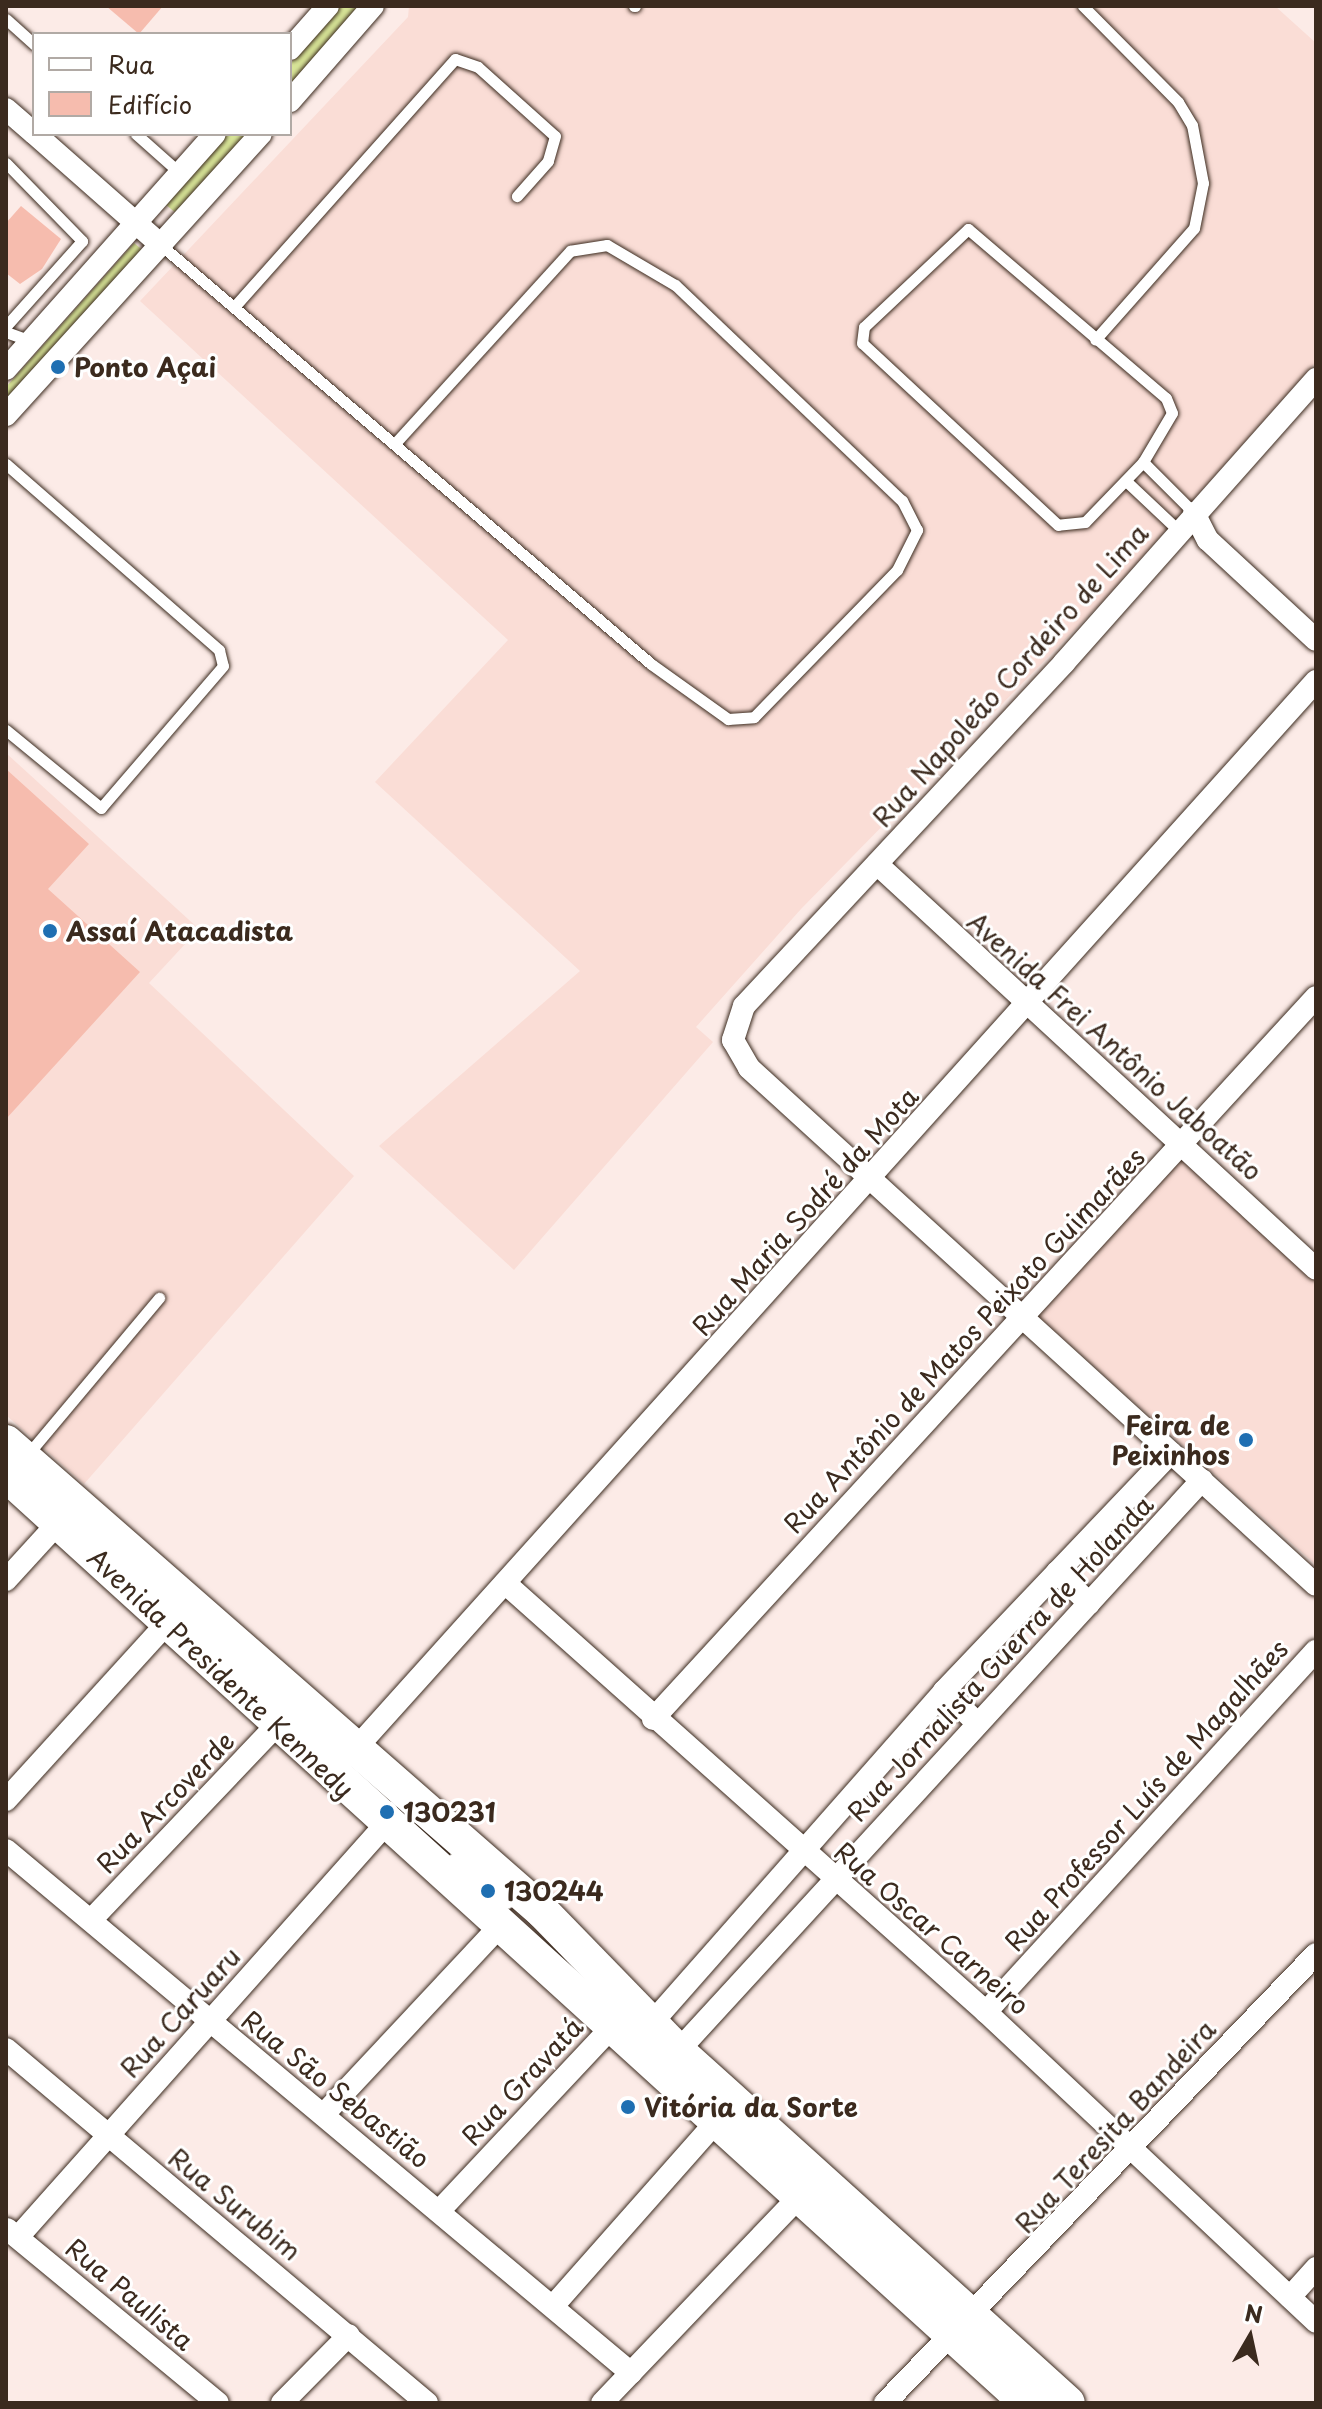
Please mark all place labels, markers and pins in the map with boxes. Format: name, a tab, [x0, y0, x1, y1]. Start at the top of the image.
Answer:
place label: Ponto Açai	[74, 351, 216, 383]
marker: Ponto Açai	[49, 358, 67, 376]
place label: Assaí Atacadista	[66, 915, 294, 947]
marker: Assaí Atacadista	[41, 922, 59, 940]
place label: Feira de Peixinhos	[1111, 1409, 1230, 1470]
marker: Feira de Peixinhos	[1237, 1431, 1255, 1449]
place label: 130231	[403, 1796, 496, 1828]
marker: 130231	[378, 1803, 396, 1821]
place label: 130244	[504, 1875, 604, 1907]
marker: 130244	[479, 1882, 497, 1900]
place label: Vitória da Sorte	[644, 2091, 857, 2123]
marker: Vitória da Sorte	[619, 2098, 637, 2116]

